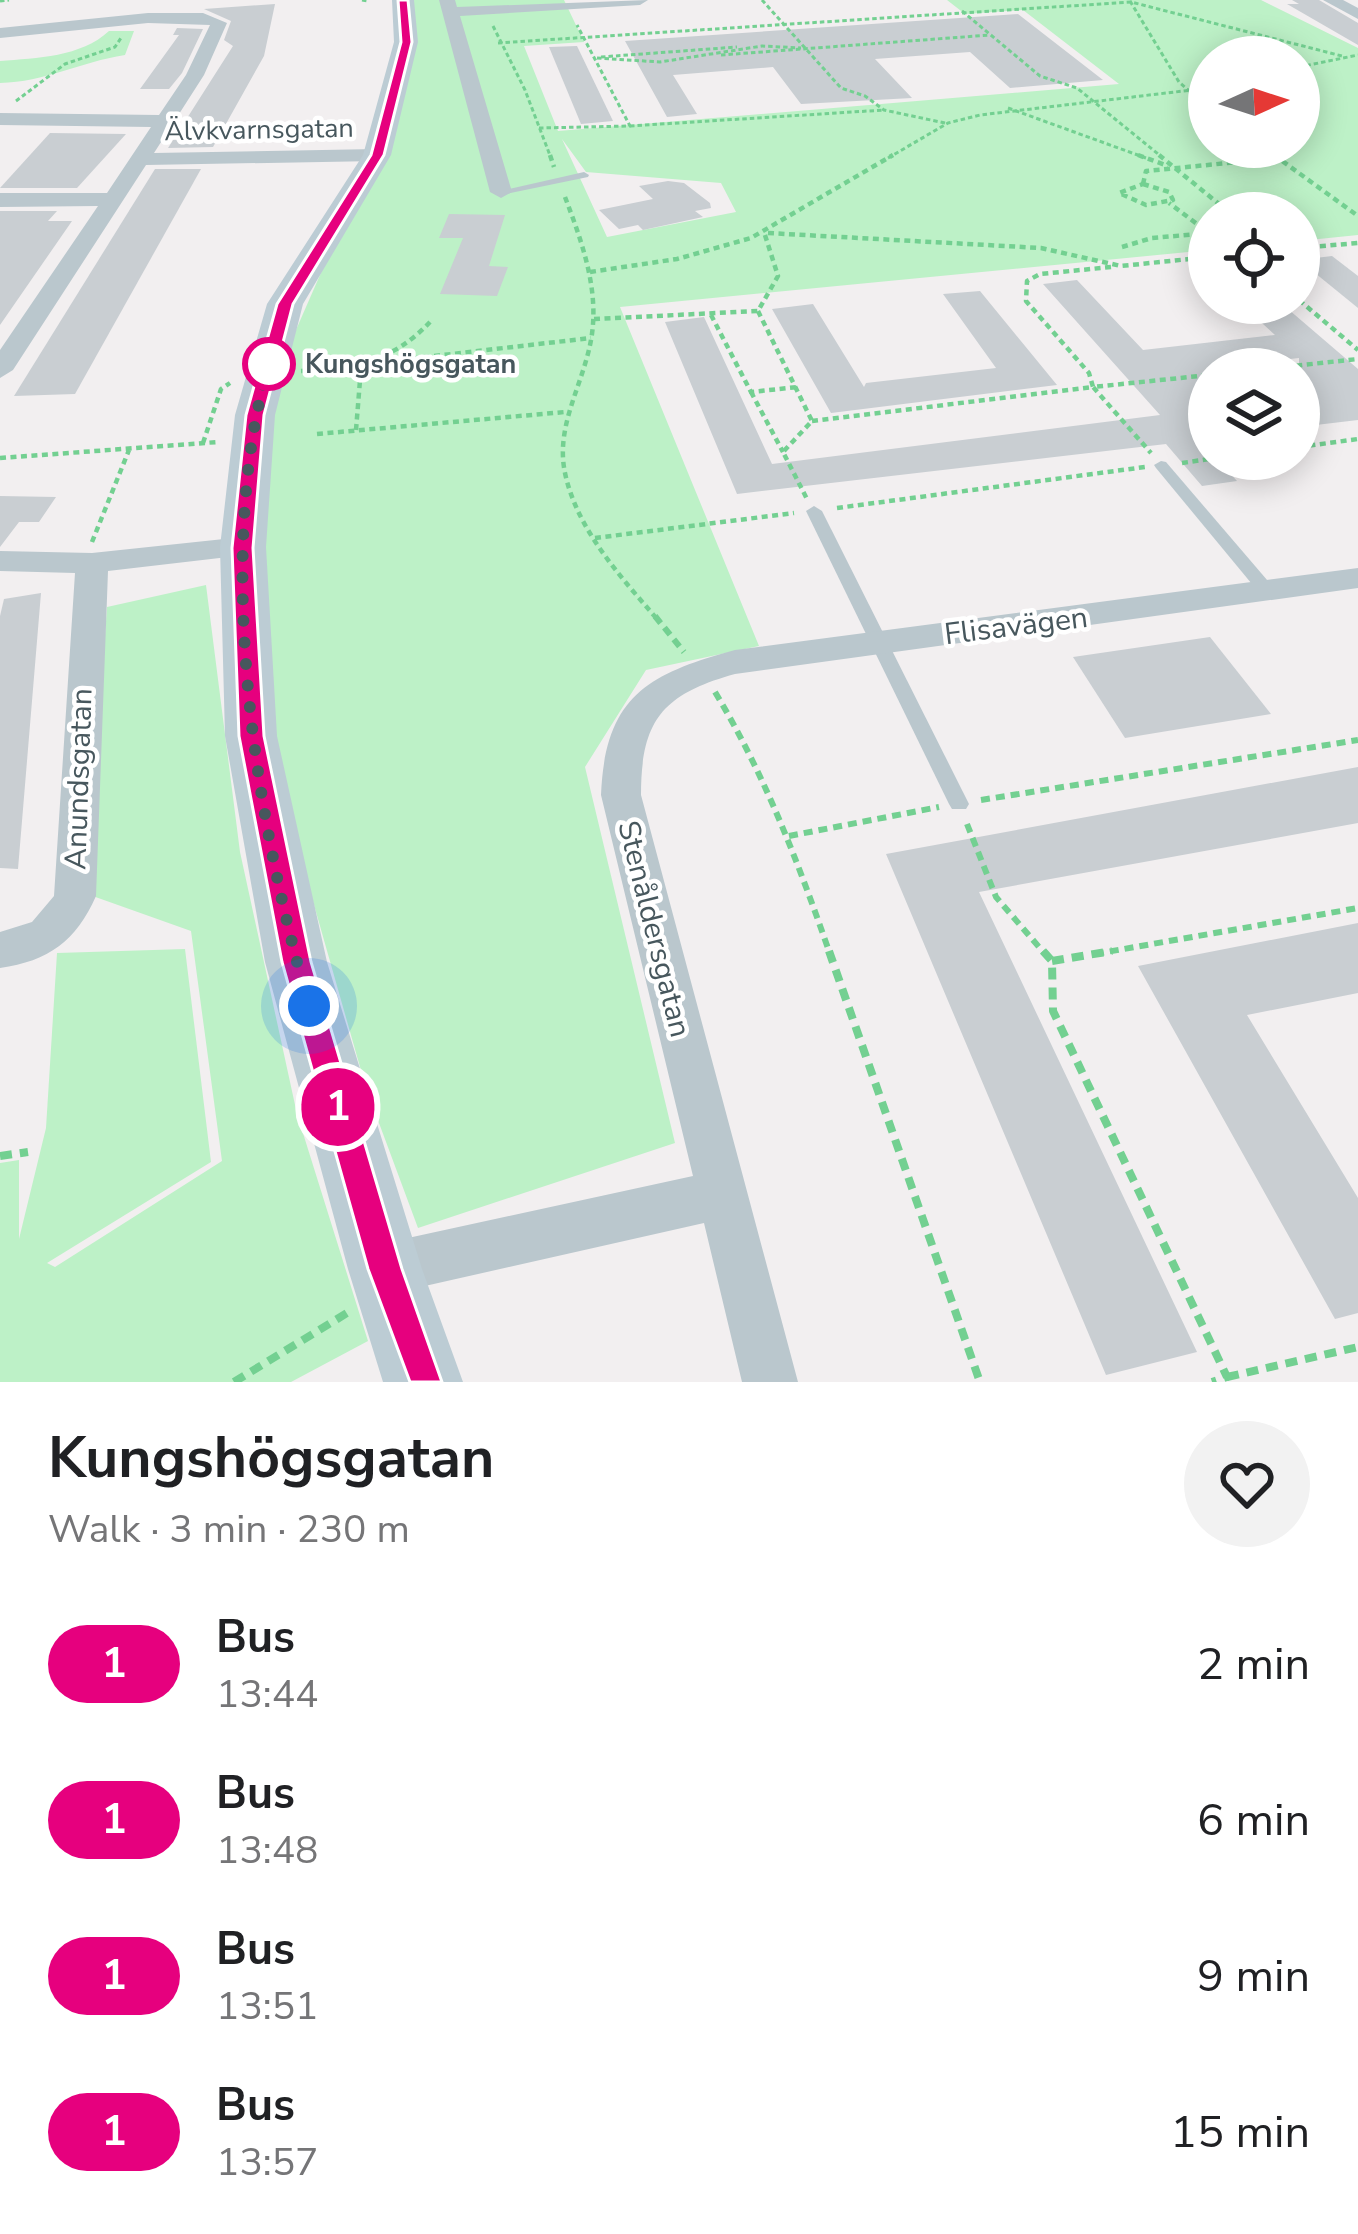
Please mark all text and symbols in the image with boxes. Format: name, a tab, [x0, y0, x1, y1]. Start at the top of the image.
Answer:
north arrow	[1188, 36, 1320, 168]
map controls	[1188, 36, 1320, 480]
street label: Älvkvarnsgatan	[164, 110, 354, 150]
button: locate	[1188, 192, 1320, 324]
marker: Kungshögsgatan	[244, 339, 294, 389]
place label: Kungshögsgatan	[305, 346, 516, 383]
button: layers	[1188, 348, 1320, 480]
street label: Flisavägen	[942, 597, 1090, 655]
street label: Anundsgatan	[55, 688, 103, 870]
street label: Stenåldersgatan	[607, 816, 701, 1042]
your location	[279, 976, 339, 1036]
line badge: 1	[299, 1068, 377, 1146]
text: 1	[325, 1078, 351, 1135]
text: Kungshögsgatan	[48, 1419, 494, 1497]
button: heart	[1184, 1421, 1310, 1547]
text: Walk · 3 min · 230 m	[48, 1503, 410, 1556]
text: Bus	[216, 1607, 295, 1668]
text: 2 min	[1197, 1634, 1310, 1695]
text: 1	[101, 1635, 127, 1692]
text: 13:44	[216, 1668, 319, 1721]
text: Bus	[216, 1763, 295, 1824]
text: 6 min	[1197, 1790, 1310, 1851]
text: 1	[101, 1791, 127, 1848]
text: 13:48	[216, 1824, 319, 1877]
text: Bus	[216, 1919, 295, 1980]
text: 9 min	[1197, 1946, 1310, 2007]
text: 1	[101, 1947, 127, 2004]
text: 13:51	[216, 1980, 319, 2033]
text: Bus	[216, 2075, 295, 2136]
text: 15 min	[1170, 2102, 1310, 2163]
text: 1	[101, 2103, 127, 2160]
text: 13:57	[216, 2136, 319, 2189]

